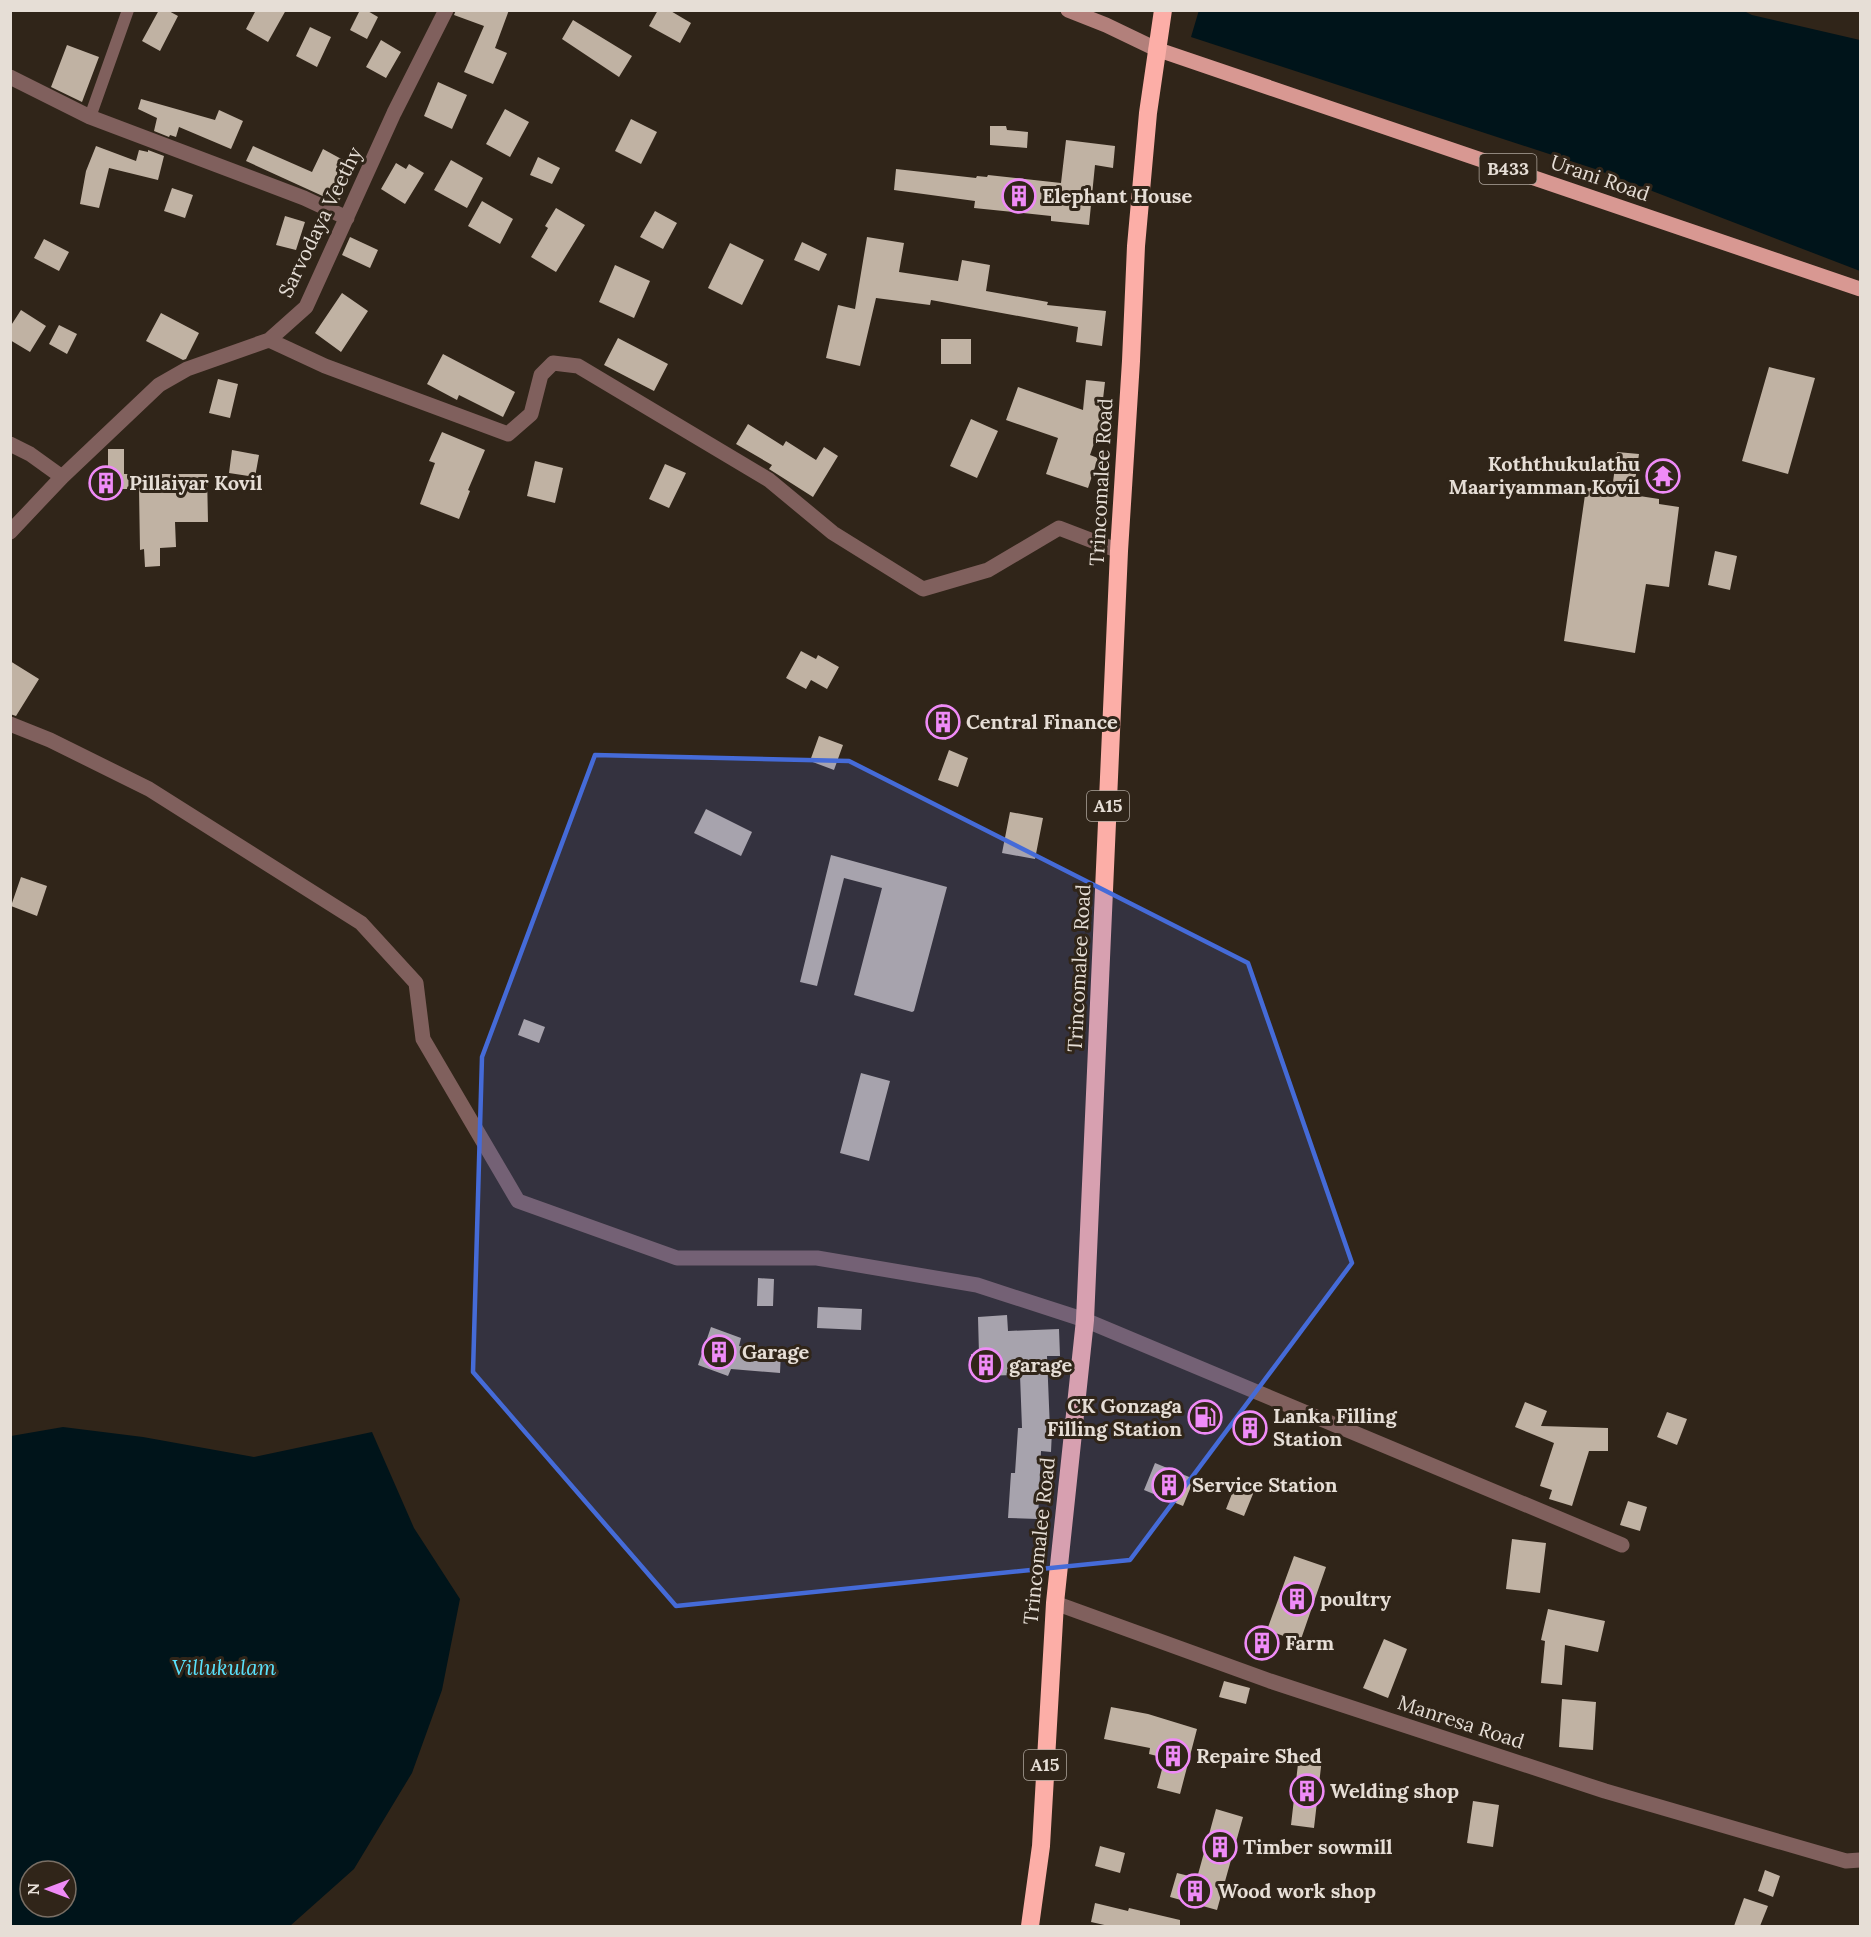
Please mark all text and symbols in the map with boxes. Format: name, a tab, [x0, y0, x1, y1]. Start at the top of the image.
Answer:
street label: Sarvodaya Veethy	[272, 142, 367, 301]
street label: Urani Road	[1547, 149, 1653, 206]
road number: B433	[1480, 154, 1537, 184]
building icon: Elephant House	[1001, 178, 1037, 214]
place label: Elephant House	[1042, 183, 1192, 208]
street label: Trincomalee Road	[1084, 397, 1117, 567]
place label: Koththukulathu Maariyamman Kovil	[1449, 451, 1640, 499]
temple icon: Koththukulathu Maariyamman Kovil	[1645, 458, 1681, 494]
building icon: Pillaiyar Kovil	[88, 465, 124, 501]
place label: Pillaiyar Kovil	[129, 470, 262, 495]
building icon: Central Finance	[925, 704, 961, 740]
place label: Central Finance	[966, 709, 1118, 734]
road number: A15	[1087, 791, 1129, 821]
street label: Trincomalee Road	[1062, 883, 1095, 1053]
building icon: Garage	[701, 1334, 737, 1370]
place label: Garage	[742, 1339, 810, 1364]
building icon: garage	[968, 1347, 1004, 1383]
place label: garage	[1009, 1352, 1072, 1377]
place label: CK Gonzaga Filling Station	[1047, 1393, 1183, 1441]
fuel station icon: CK Gonzaga Filling Station	[1187, 1399, 1223, 1435]
place label: Lanka Filling Station	[1273, 1403, 1397, 1451]
building icon: Lanka Filling Station	[1232, 1410, 1268, 1446]
street label: Trincomalee Road	[1017, 1456, 1060, 1626]
building icon: Service Station	[1151, 1467, 1187, 1503]
place label: Service Station	[1192, 1472, 1338, 1497]
building icon: poultry	[1279, 1581, 1315, 1617]
place label: poultry	[1320, 1586, 1391, 1611]
building icon: Farm	[1244, 1625, 1280, 1661]
place label: Farm	[1285, 1630, 1335, 1655]
water label: Villukulam	[172, 1654, 277, 1681]
street label: Manresa Road	[1395, 1689, 1528, 1754]
building icon: Repaire Shed	[1155, 1738, 1191, 1774]
place label: Repaire Shed	[1196, 1743, 1322, 1768]
road number: A15	[1024, 1750, 1066, 1780]
building icon: Welding shop	[1289, 1773, 1325, 1809]
place label: Welding shop	[1330, 1778, 1459, 1803]
building icon: Timber sowmill	[1202, 1829, 1238, 1865]
place label: Timber sowmill	[1243, 1834, 1392, 1859]
north arrow	[18, 1859, 78, 1919]
building icon: Wood work shop	[1177, 1873, 1213, 1909]
place label: Wood work shop	[1218, 1878, 1376, 1903]
text: N	[23, 1883, 43, 1895]

